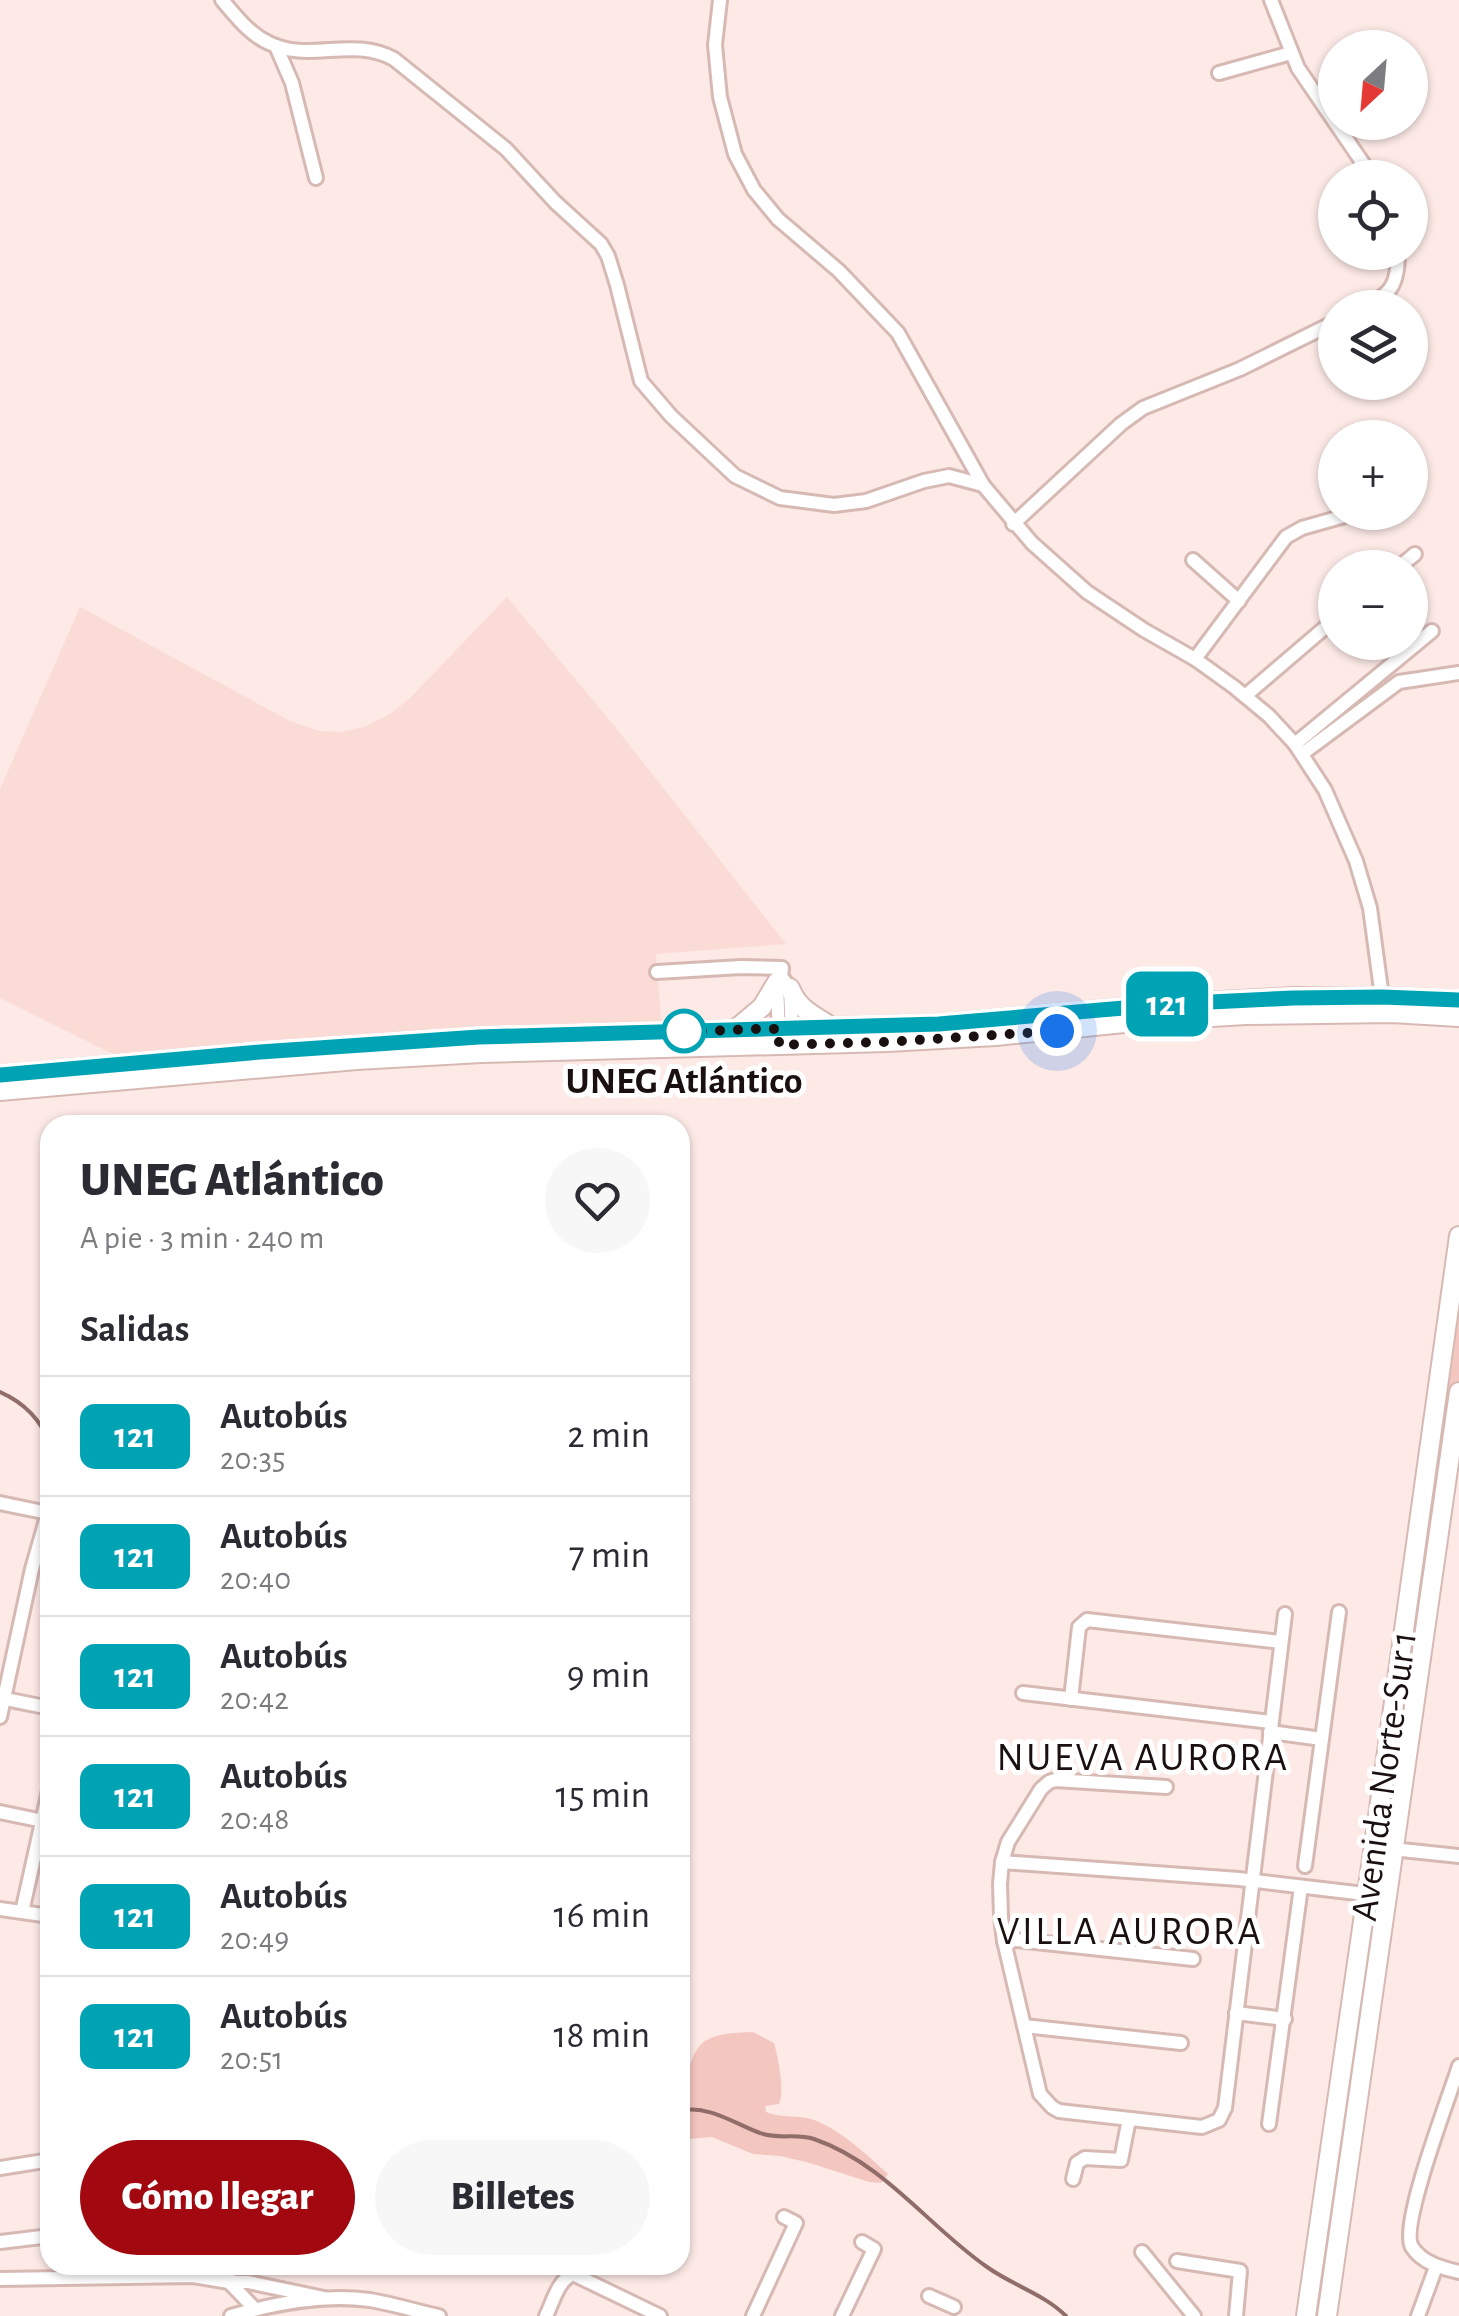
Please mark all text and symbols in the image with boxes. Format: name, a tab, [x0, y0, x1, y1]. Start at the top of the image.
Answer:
north arrow	[1318, 30, 1428, 140]
map controls	[1318, 30, 1428, 660]
button: locate	[1318, 160, 1428, 270]
button: layers	[1318, 290, 1428, 400]
button: +	[1318, 420, 1428, 530]
button: −	[1318, 550, 1428, 660]
line badge: 121	[1110, 972, 1224, 1036]
text: 121	[1146, 987, 1188, 1022]
your location	[1032, 1006, 1082, 1056]
marker: UNEG Atlántico	[663, 1010, 705, 1052]
place label: UNEG Atlántico	[565, 1063, 803, 1101]
button: heart	[545, 1148, 650, 1253]
text: UNEG Atlántico	[80, 1157, 384, 1205]
text: A pie · 3 min · 240 m	[80, 1222, 324, 1254]
text: Salidas	[80, 1311, 189, 1349]
text: Autobús	[220, 1398, 348, 1436]
text: 2 min	[567, 1417, 650, 1455]
text: 121	[114, 1419, 156, 1454]
text: 20:35	[220, 1443, 285, 1475]
text: Autobús	[220, 1518, 348, 1556]
text: 7 min	[569, 1537, 650, 1575]
text: 121	[114, 1539, 156, 1574]
text: 20:40	[220, 1563, 291, 1595]
street label: Avenida Norte-Sur 1	[1346, 1629, 1424, 1923]
text: Autobús	[220, 1638, 348, 1676]
text: 9 min	[567, 1657, 650, 1695]
text: 121	[114, 1659, 156, 1694]
text: 20:42	[220, 1683, 289, 1715]
district label: NUEVA AURORA	[996, 1738, 1290, 1778]
text: Autobús	[220, 1758, 348, 1796]
text: 15 min	[556, 1777, 650, 1815]
text: 121	[114, 1779, 156, 1814]
text: 20:48	[220, 1803, 289, 1835]
text: Autobús	[220, 1878, 348, 1916]
text: 16 min	[554, 1897, 650, 1935]
text: 121	[114, 1899, 156, 1934]
district label: VILLA AURORA	[997, 1912, 1263, 1952]
text: 20:49	[220, 1923, 289, 1955]
text: Autobús	[220, 1998, 348, 2036]
text: 18 min	[553, 2017, 650, 2055]
text: 121	[114, 2019, 156, 2054]
text: 20:51	[220, 2043, 283, 2075]
button: Cómo llegar	[80, 2140, 355, 2255]
button: Billetes	[375, 2140, 650, 2255]

